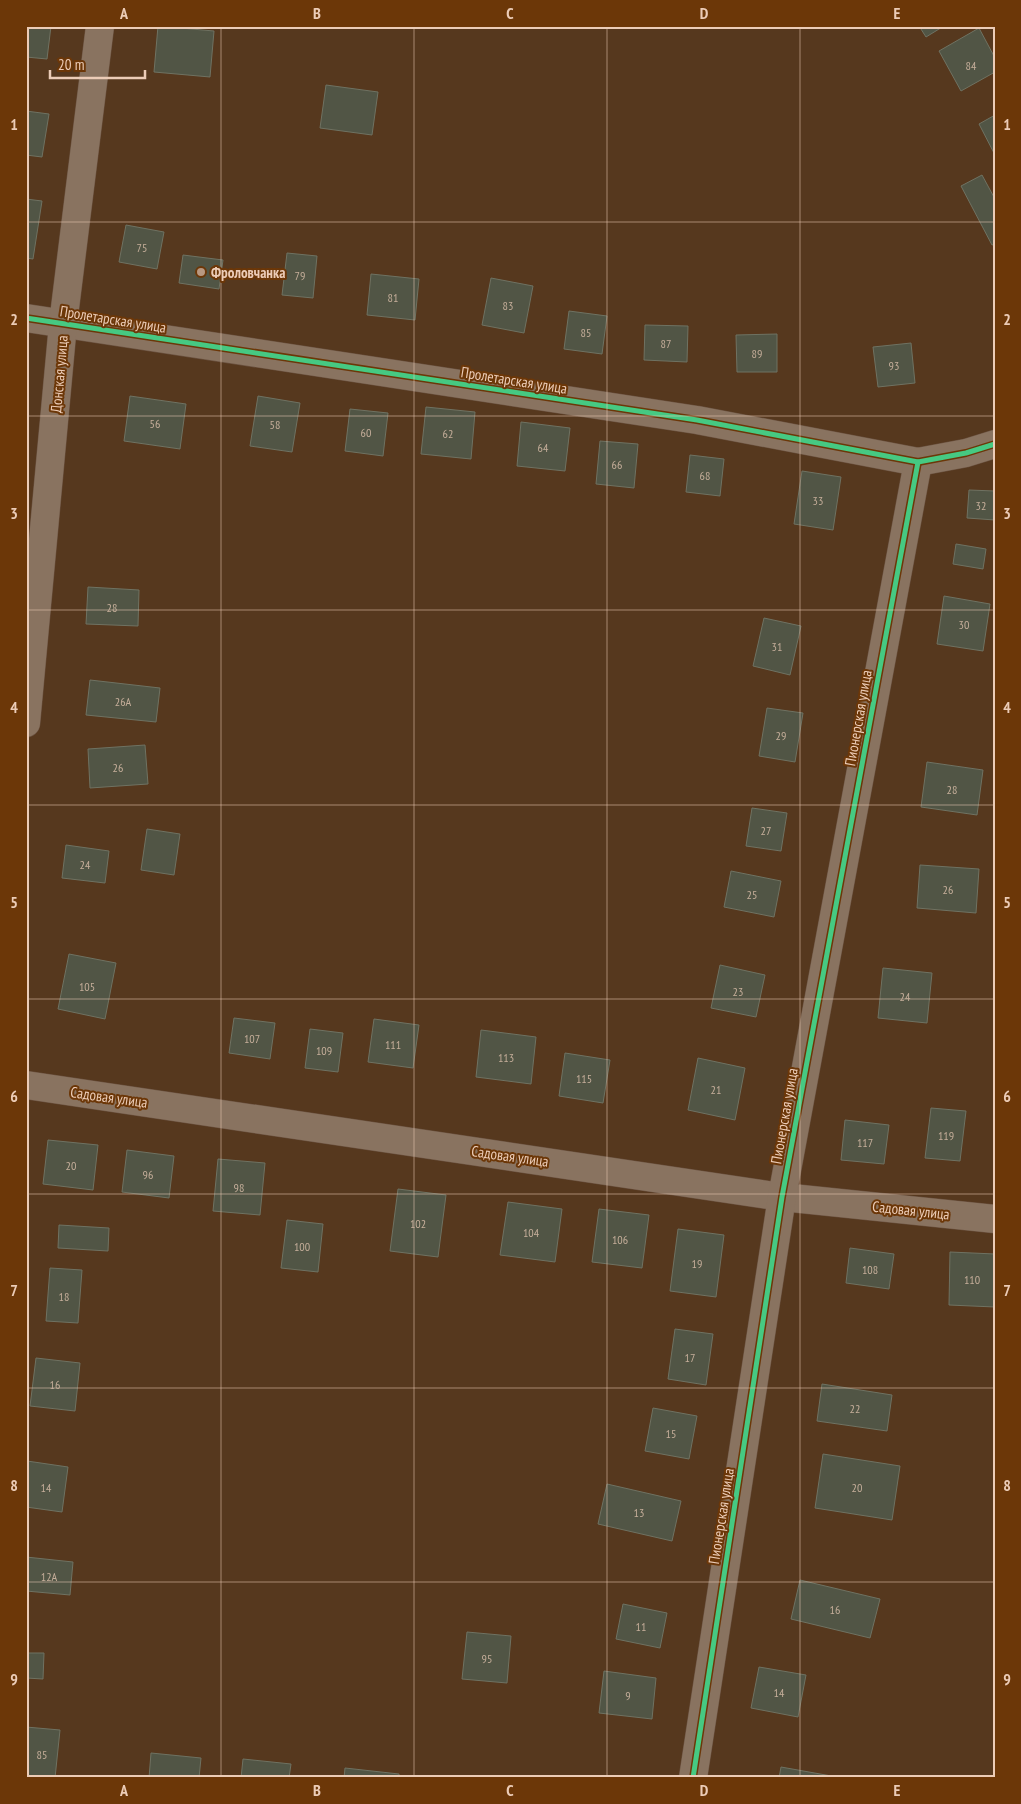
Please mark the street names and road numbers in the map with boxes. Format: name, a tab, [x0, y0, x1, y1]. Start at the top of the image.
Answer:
street label: Пролетарская улица	[59, 301, 167, 337]
street label: Донская улица	[46, 334, 72, 414]
street label: Пролетарская улица	[460, 362, 568, 398]
street label: Пионерская улица	[840, 669, 876, 767]
street label: Пионерская улица	[766, 1067, 802, 1165]
street label: Садовая улица	[69, 1082, 149, 1112]
street label: Садовая улица	[470, 1141, 550, 1171]
street label: Садовая улица	[871, 1196, 951, 1224]
street label: Пионерская улица	[704, 1467, 738, 1565]

